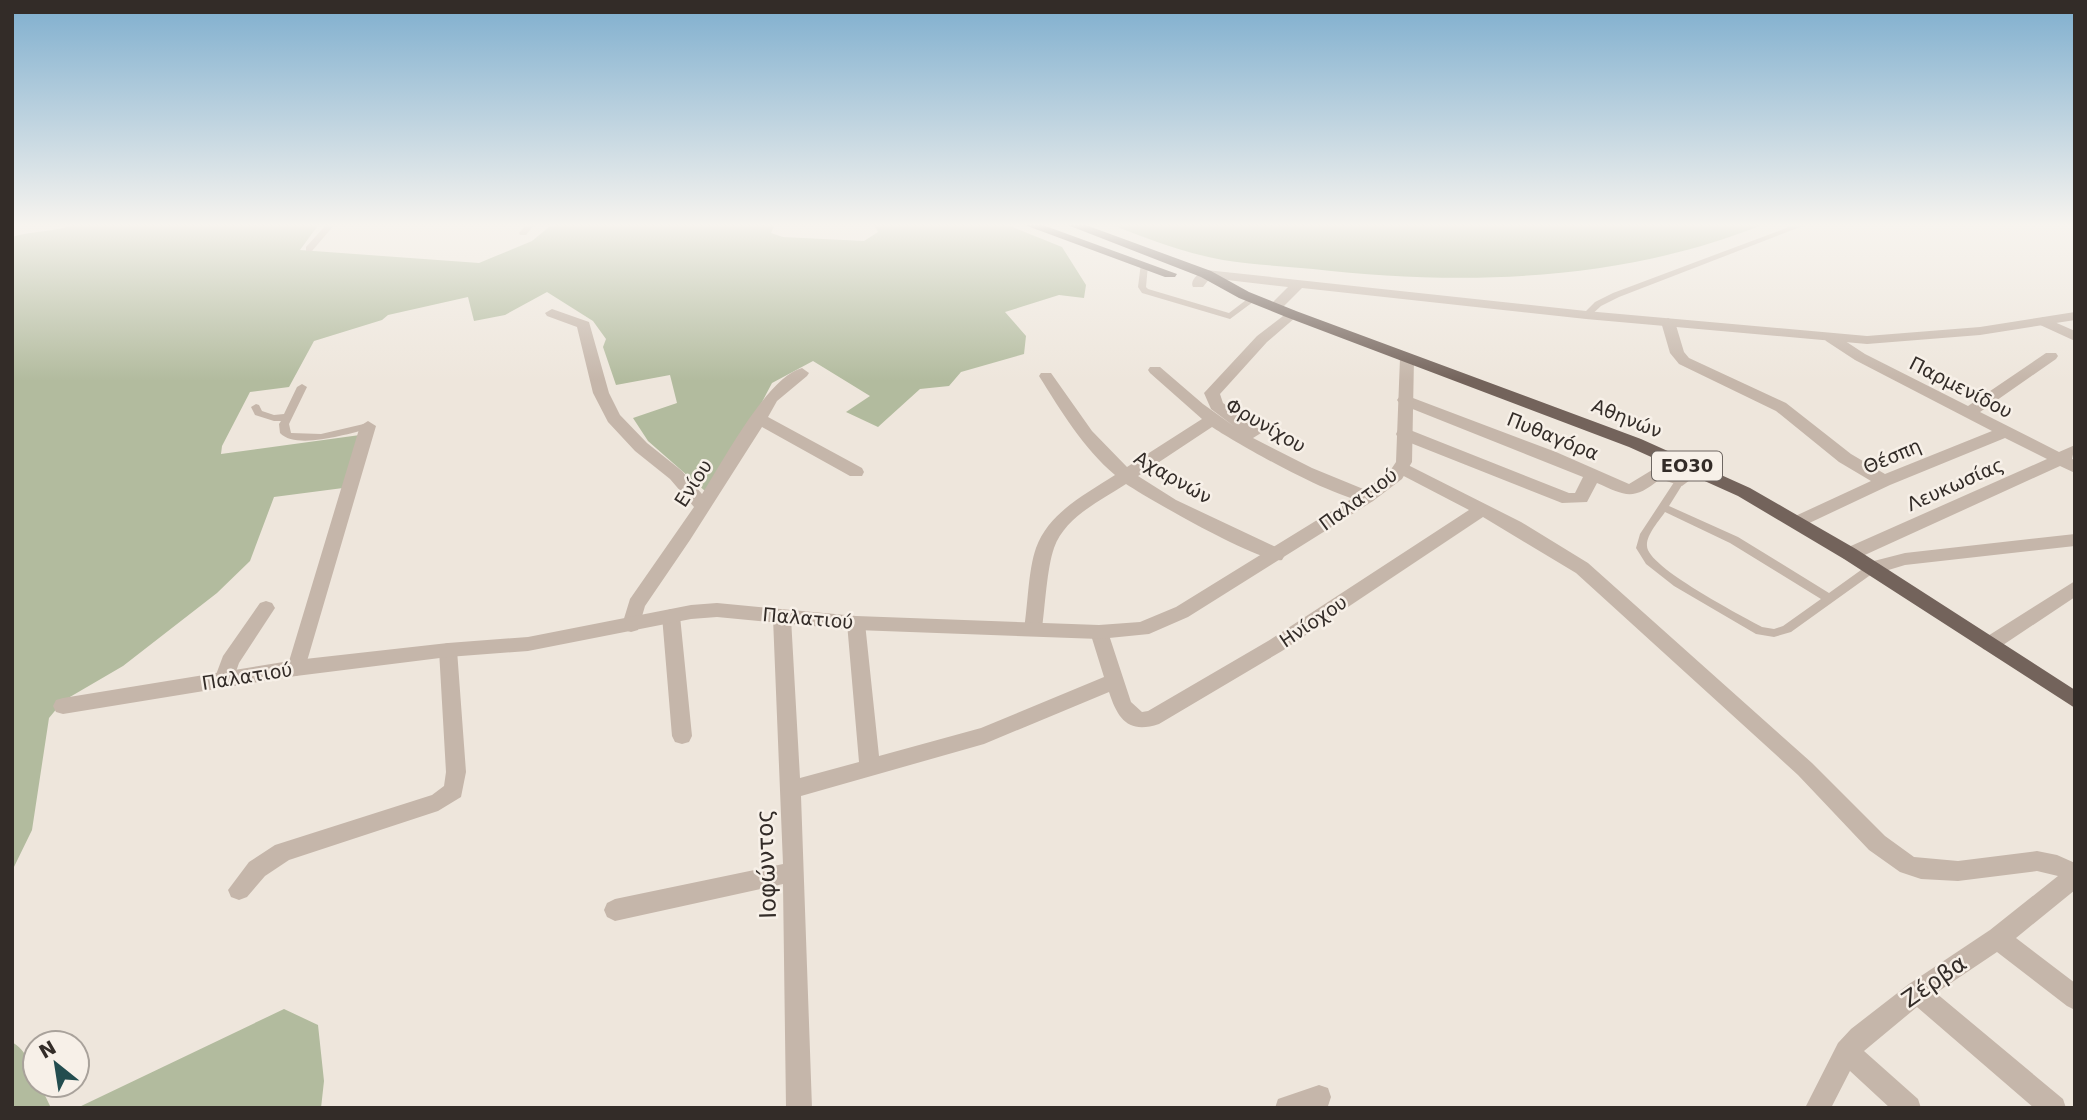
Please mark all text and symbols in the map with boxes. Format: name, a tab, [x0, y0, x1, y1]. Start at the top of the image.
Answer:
street label: Παρμενίδου	[1906, 352, 2016, 422]
street label: Φρυνίχου	[1222, 393, 1310, 457]
street label: Αθηνών	[1589, 394, 1665, 442]
street label: Πυθαγόρα	[1504, 408, 1602, 464]
street label: Θέσπη	[1860, 434, 1924, 478]
street label: Αχαρνών	[1130, 446, 1216, 508]
road number: ΕΟ30	[1652, 452, 1722, 480]
street label: Λευκωσίας	[1903, 453, 2007, 515]
street label: Ενίου	[670, 455, 716, 511]
street label: Παλατιού	[1315, 463, 1401, 535]
street label: Ηνίοχου	[1275, 590, 1351, 652]
street label: Παλατιού	[762, 603, 854, 633]
street label: Παλατιού	[200, 658, 294, 694]
street label: Ιοφώντος	[751, 809, 781, 919]
street label: Ζέρβα	[1897, 950, 1971, 1012]
north arrow	[21, 1029, 91, 1099]
text: N	[35, 1036, 60, 1063]

